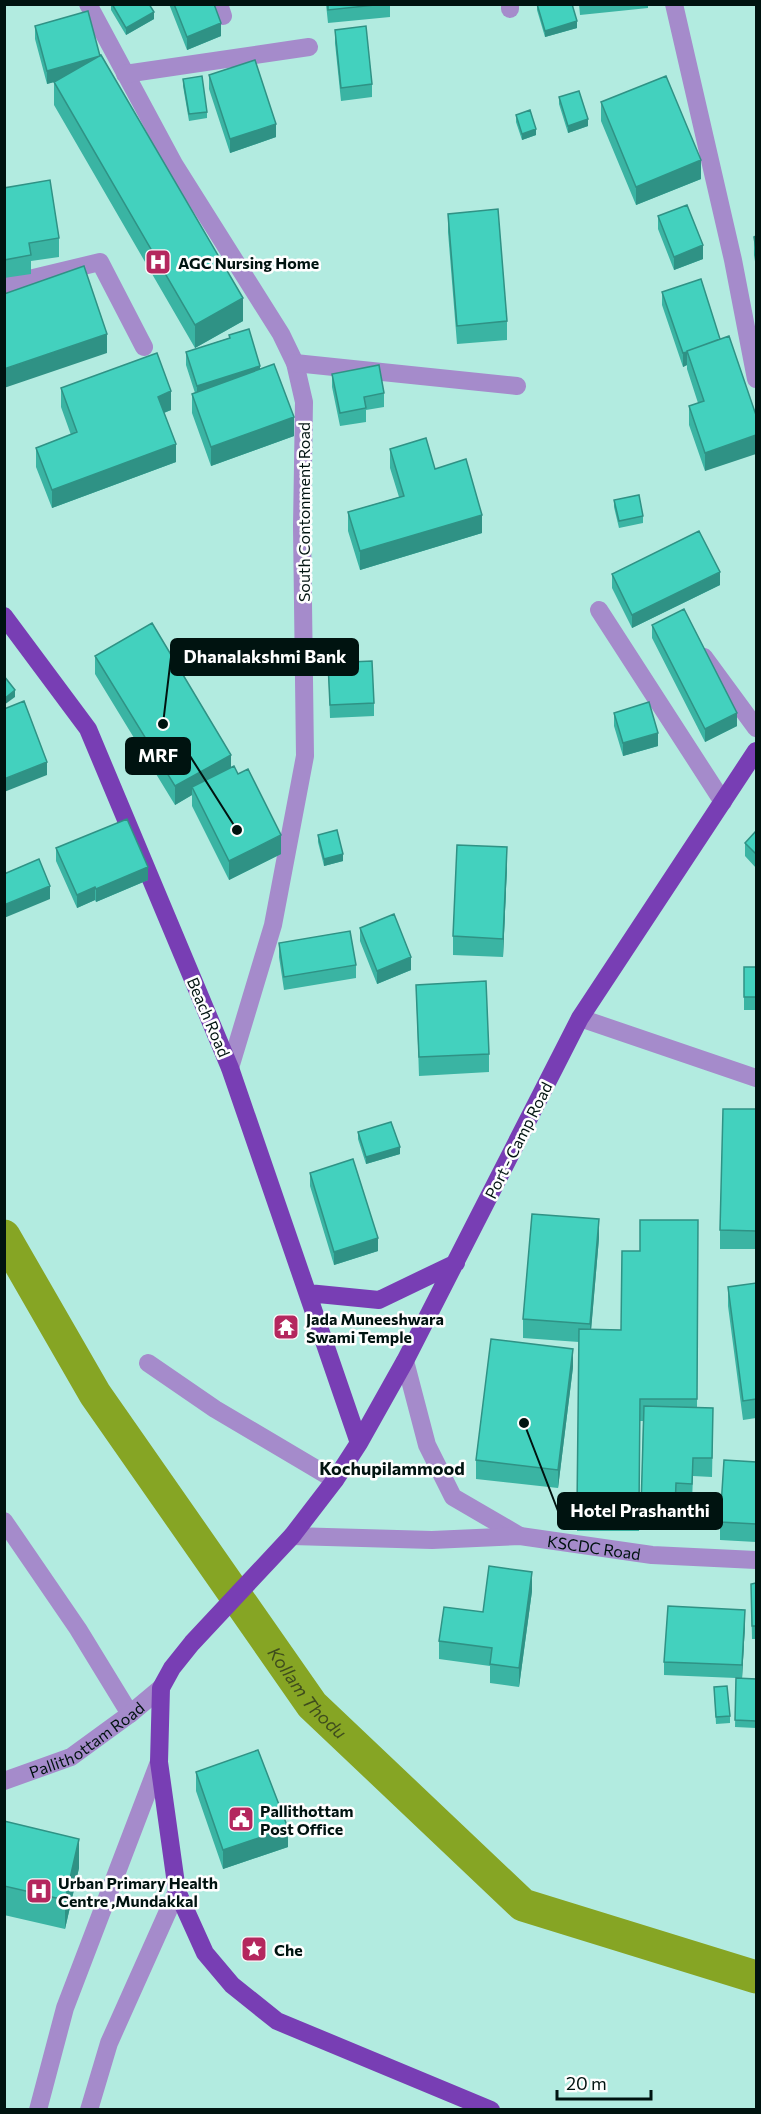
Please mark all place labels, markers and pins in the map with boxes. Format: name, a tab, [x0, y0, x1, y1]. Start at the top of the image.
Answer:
hospital icon: AGC Nursing Home	[143, 247, 173, 277]
place label: AGC Nursing Home	[178, 253, 319, 272]
callout: Dhanalakshmi Bank	[171, 639, 358, 675]
callout: MRF	[126, 738, 190, 774]
place label: Jada Muneeshwara Swami Temple	[306, 1309, 444, 1346]
temple icon: Jada Muneeshwara Swami Temple	[271, 1312, 301, 1342]
callout: Hotel Prashanthi	[558, 1493, 722, 1529]
place label: Pallithottam Post Office	[260, 1801, 353, 1838]
public building icon: Pallithottam Post Office	[226, 1804, 256, 1834]
place label: Urban Primary Health Centre ,Mundakkal	[58, 1873, 218, 1910]
hospital icon: Urban Primary Health Centre ,Mundakkal	[24, 1876, 54, 1906]
place icon: Che	[239, 1934, 269, 1964]
place label: Che	[274, 1940, 303, 1959]

